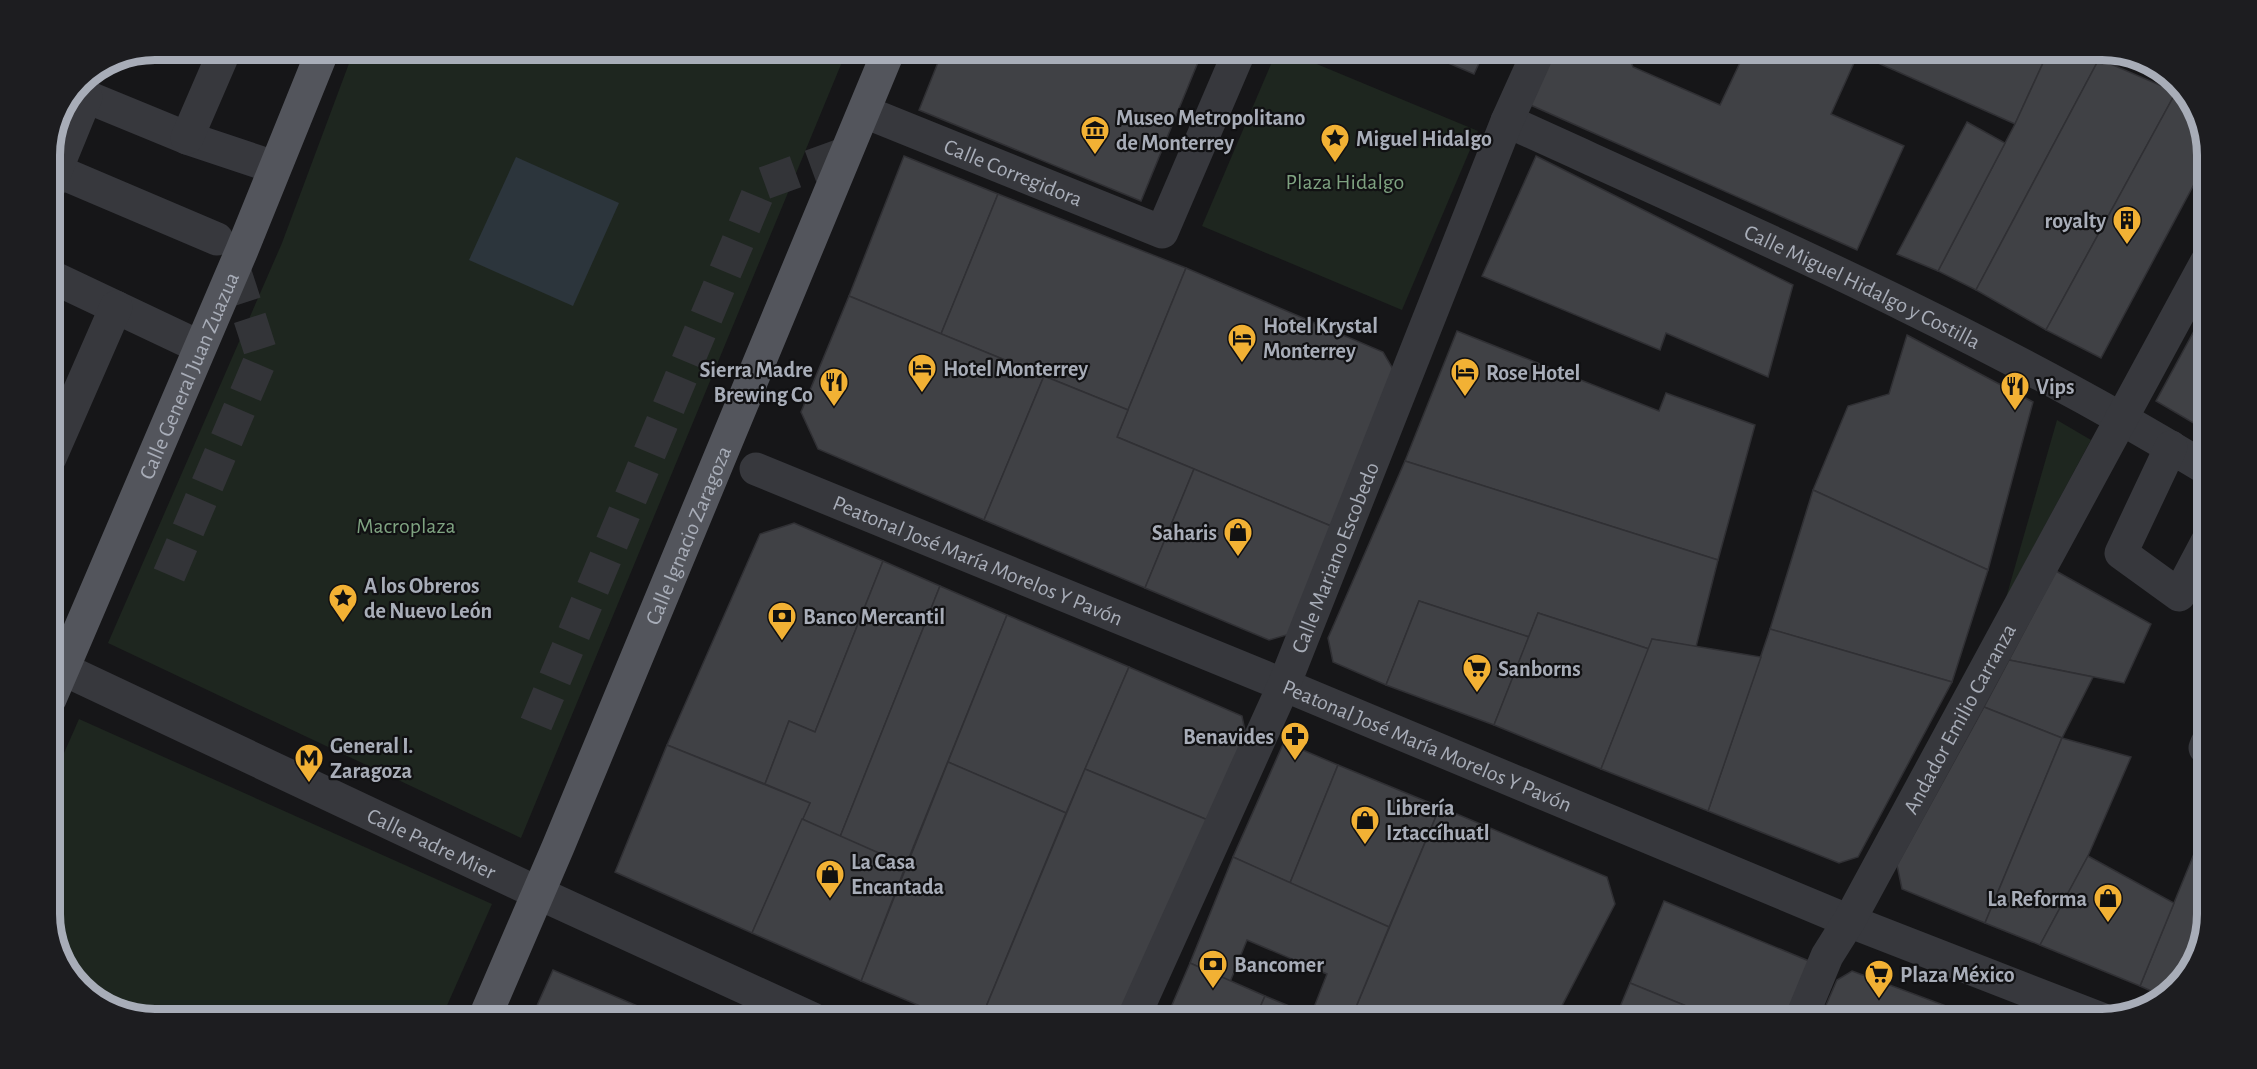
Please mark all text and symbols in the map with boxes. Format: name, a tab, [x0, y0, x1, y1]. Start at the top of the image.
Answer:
place label: Museo Metropolitano de Monterrey	[1116, 107, 1306, 155]
museum icon: Museo Metropolitano de Monterrey	[1079, 114, 1111, 156]
place icon: Miguel Hidalgo	[1319, 122, 1351, 164]
place label: Miguel Hidalgo	[1356, 128, 1492, 150]
street label: Calle Corregidora	[941, 135, 1085, 211]
park label: Plaza Hidalgo	[1286, 171, 1404, 193]
building icon: royalty	[2111, 204, 2143, 246]
place label: royalty	[2045, 210, 2106, 233]
street label: Calle Miguel Hidalgo y Costilla	[1741, 221, 1984, 353]
street label: Calle General Juan Zuazua	[135, 269, 243, 483]
place label: Hotel Krystal Monterrey	[1263, 315, 1378, 363]
hotel icon: Hotel Krystal Monterrey	[1226, 322, 1258, 364]
hotel icon: Hotel Monterrey	[906, 352, 938, 394]
hotel icon: Rose Hotel	[1449, 356, 1481, 398]
place label: Hotel Monterrey	[943, 358, 1088, 381]
place label: Sierra Madre Brewing Co	[699, 359, 813, 406]
place label: Rose Hotel	[1486, 362, 1580, 384]
restaurant icon: Sierra Madre Brewing Co	[818, 366, 850, 408]
restaurant icon: Vips	[1999, 370, 2031, 412]
place label: Vips	[2036, 376, 2074, 398]
street label: Calle Ignacio Zaragoza	[642, 443, 735, 628]
street label: Calle Mariano Escobedo	[1288, 459, 1383, 656]
street label: Peatonal José María Morelos Y Pavón	[830, 492, 1126, 630]
park label: Macroplaza	[356, 515, 456, 537]
shop icon: Saharis	[1222, 516, 1254, 558]
place label: Saharis	[1152, 522, 1217, 544]
place label: A los Obreros de Nuevo León	[364, 575, 492, 622]
place icon: A los Obreros de Nuevo León	[327, 582, 359, 624]
bank icon: Banco Mercantil	[766, 600, 798, 642]
place label: Banco Mercantil	[803, 606, 945, 628]
street label: Andador Emilio Carranza	[1899, 620, 2020, 818]
supermarket icon: Sanborns	[1461, 652, 1493, 694]
place label: Sanborns	[1498, 658, 1581, 680]
street label: Peatonal José María Morelos Y Pavón	[1279, 676, 1575, 816]
pharmacy icon: Benavides	[1279, 720, 1311, 762]
place label: Benavides	[1183, 726, 1274, 748]
place label: General I. Zaragoza	[330, 735, 413, 782]
metro station icon: General I. Zaragoza	[293, 742, 325, 784]
place label: Librería Iztaccíhuatl	[1386, 797, 1490, 844]
street label: Calle Padre Mier	[363, 804, 499, 884]
shop icon: Librería Iztaccíhuatl	[1349, 804, 1381, 846]
place label: La Casa Encantada	[851, 851, 945, 898]
shop icon: La Casa Encantada	[814, 858, 846, 900]
shop icon: La Reforma	[2092, 882, 2124, 924]
place label: La Reforma	[1987, 888, 2087, 910]
bank icon: Bancomer	[1197, 948, 1229, 990]
place label: Bancomer	[1234, 954, 1324, 976]
supermarket icon: Plaza México	[1863, 958, 1895, 1000]
place label: Plaza México	[1900, 964, 2015, 986]

